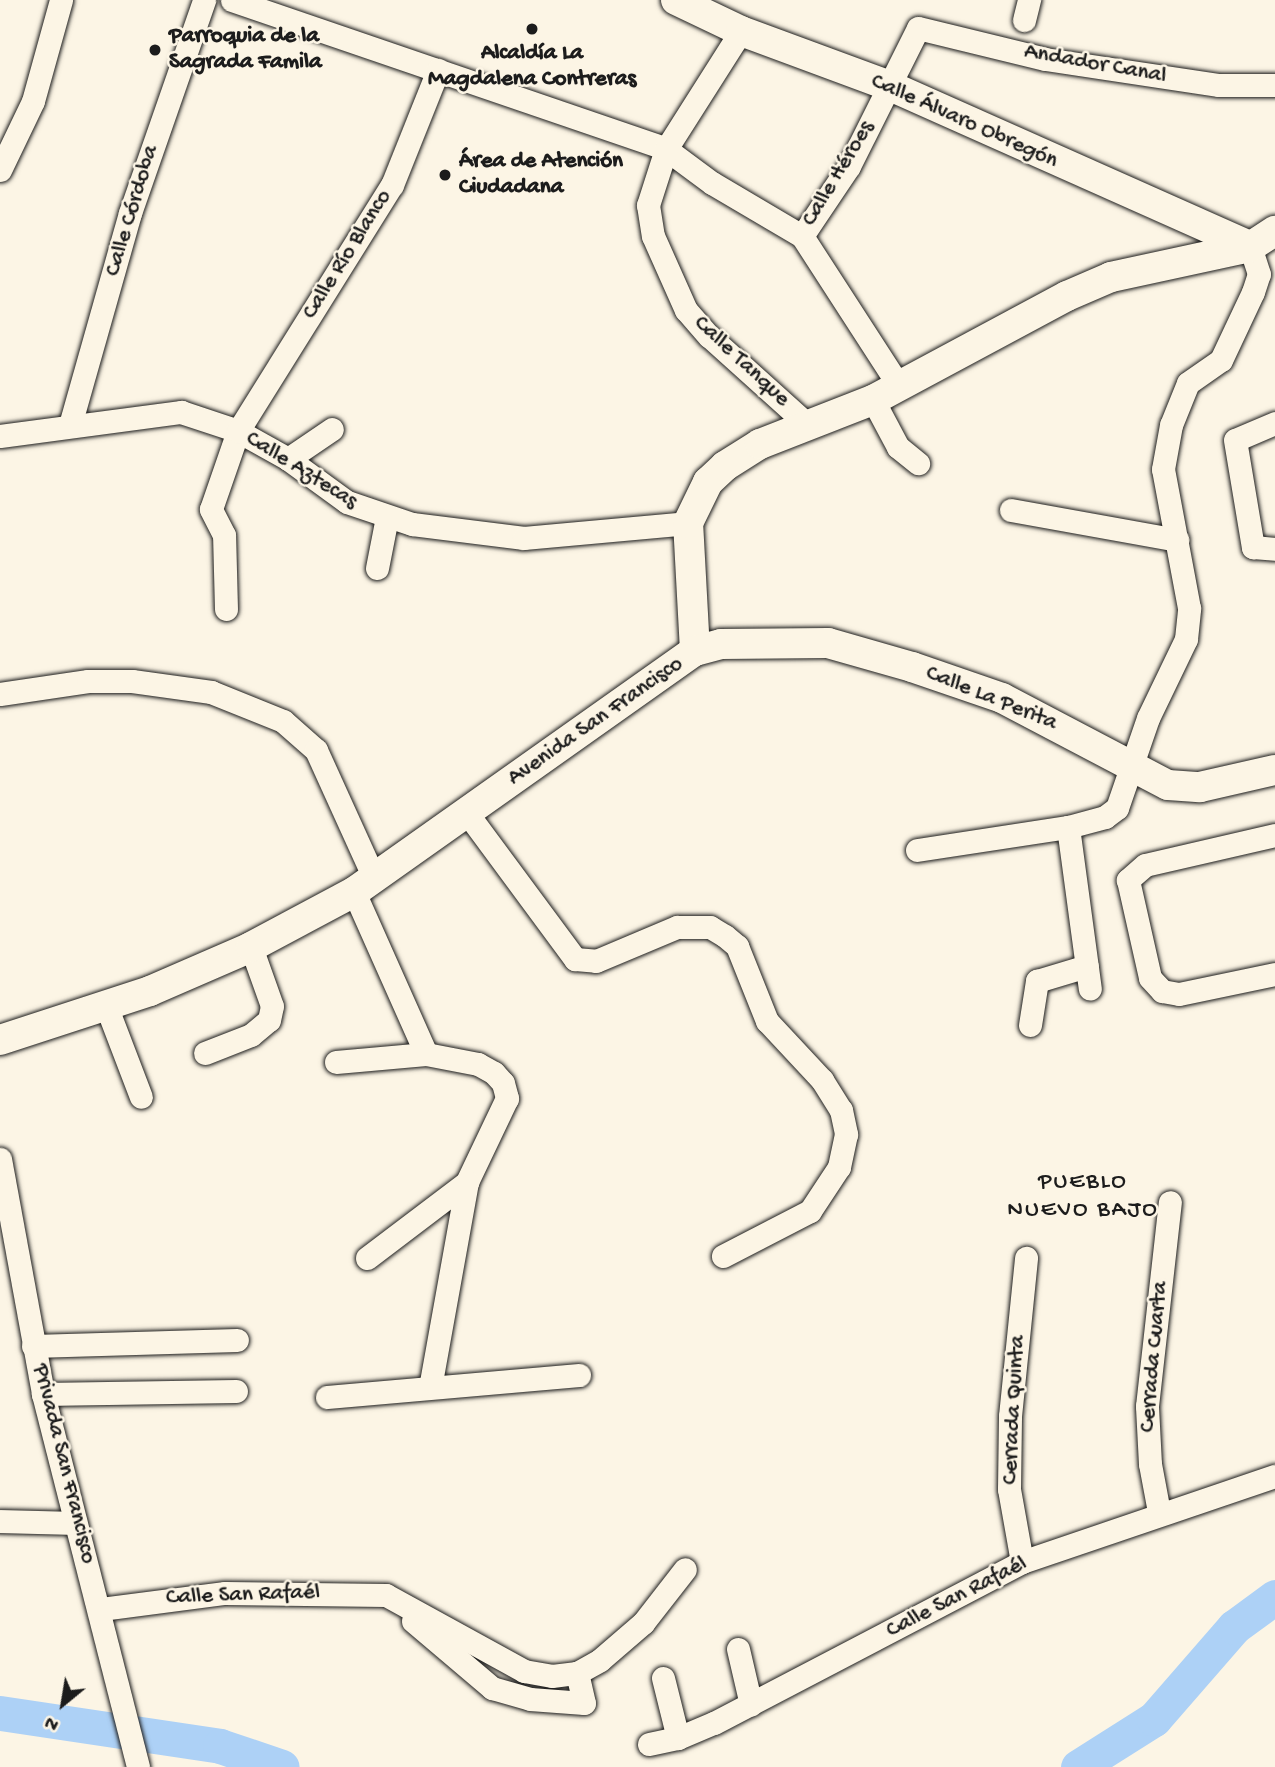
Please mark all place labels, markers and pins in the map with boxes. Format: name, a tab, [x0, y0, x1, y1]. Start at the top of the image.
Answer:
marker: Alcaldía La Magdalena Contreras	[524, 21, 540, 37]
place label: Parroquia de la Sagrada Famila	[169, 23, 322, 77]
place label: Alcaldía La Magdalena Contreras	[428, 40, 636, 94]
marker: Parroquia de la Sagrada Famila	[147, 42, 163, 58]
place label: Área de Atención Ciudadana	[459, 148, 623, 202]
marker: Área de Atención Ciudadana	[437, 167, 453, 183]

